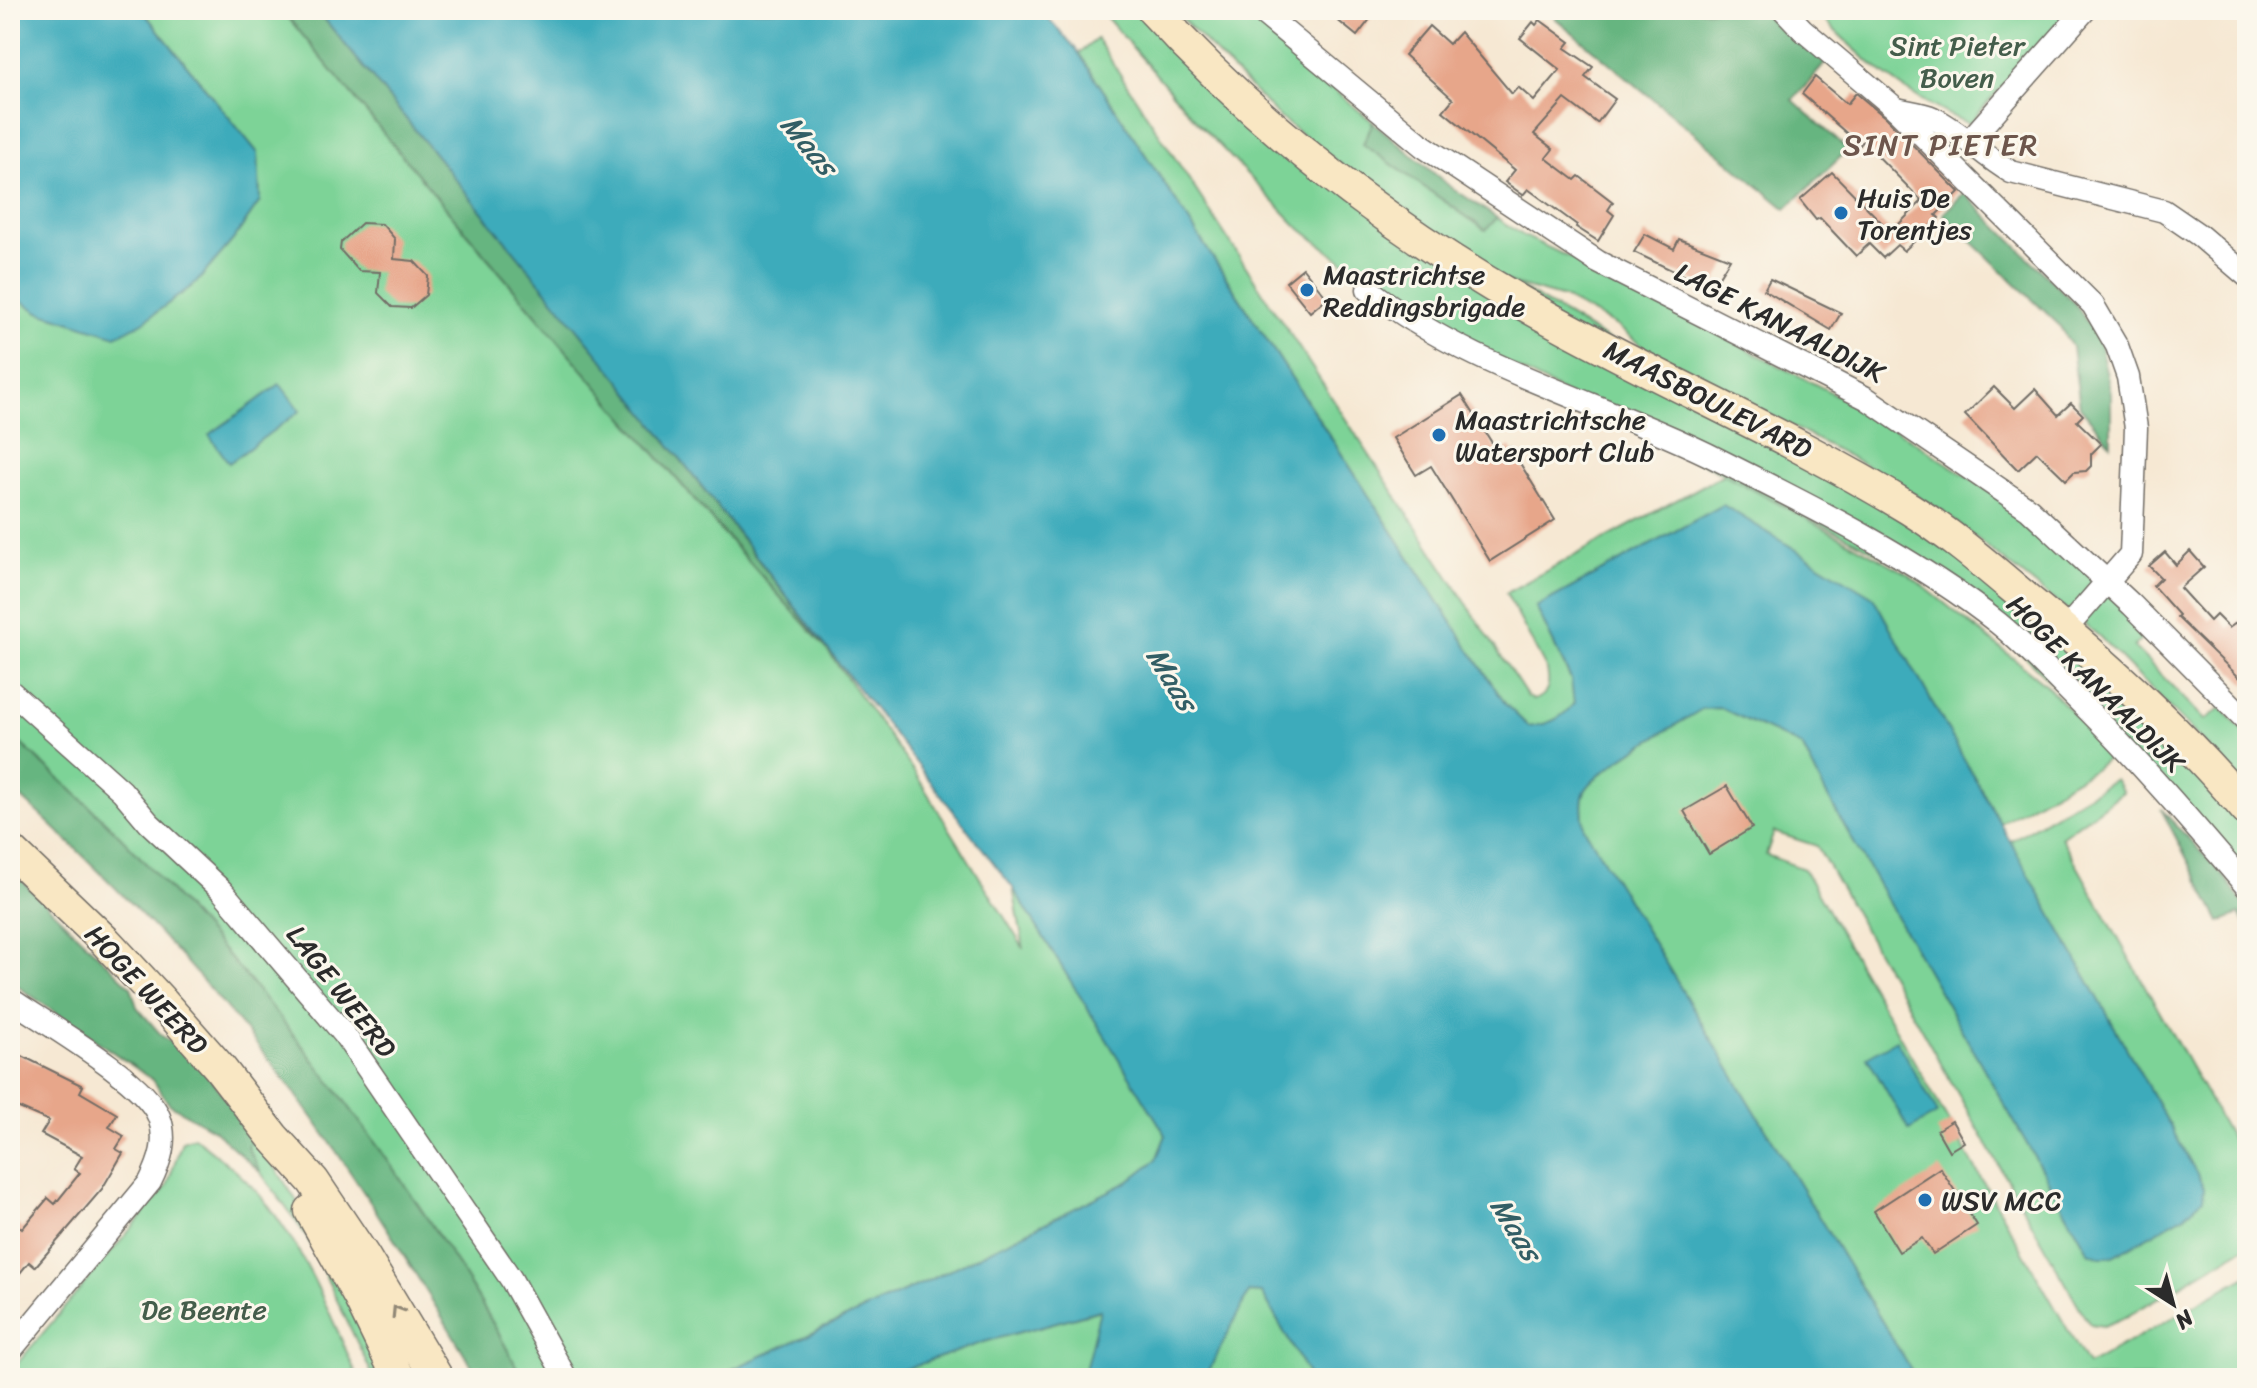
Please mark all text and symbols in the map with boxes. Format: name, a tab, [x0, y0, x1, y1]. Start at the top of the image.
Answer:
park label: Sint Pieter Boven	[1890, 21, 2026, 102]
water label: Maas	[766, 101, 854, 192]
district label: SINT PIETER	[1843, 118, 2039, 172]
place label: Huis De Torentjes	[1857, 173, 1972, 254]
marker: Huis De Torentjes	[1832, 204, 1850, 222]
street label: LAGE KANAALDIJK	[1666, 248, 1895, 397]
place label: Maastrichtse Reddingsbrigade	[1323, 250, 1525, 331]
marker: Maastrichtse Reddingsbrigade	[1298, 281, 1316, 299]
street label: MAASBOULEVARD	[1595, 326, 1821, 473]
place label: Maastrichtsche Watersport Club	[1455, 395, 1654, 476]
marker: Maastrichtsche Watersport Club	[1430, 426, 1448, 444]
street label: HOGE KANAALDIJK	[1994, 582, 2198, 785]
water label: Maas	[1131, 636, 1215, 726]
street label: HOGE WEERD	[72, 912, 221, 1067]
street label: LAGE WEERD	[273, 914, 410, 1069]
place label: WSV MCC	[1941, 1176, 2061, 1225]
water label: Maas	[1475, 1186, 1559, 1276]
marker: WSV MCC	[1916, 1191, 1934, 1209]
north arrow	[2133, 1264, 2213, 1344]
park label: De Beente	[141, 1285, 267, 1334]
text: N	[2166, 1299, 2203, 1340]
one-way arrow	[392, 1305, 407, 1320]

